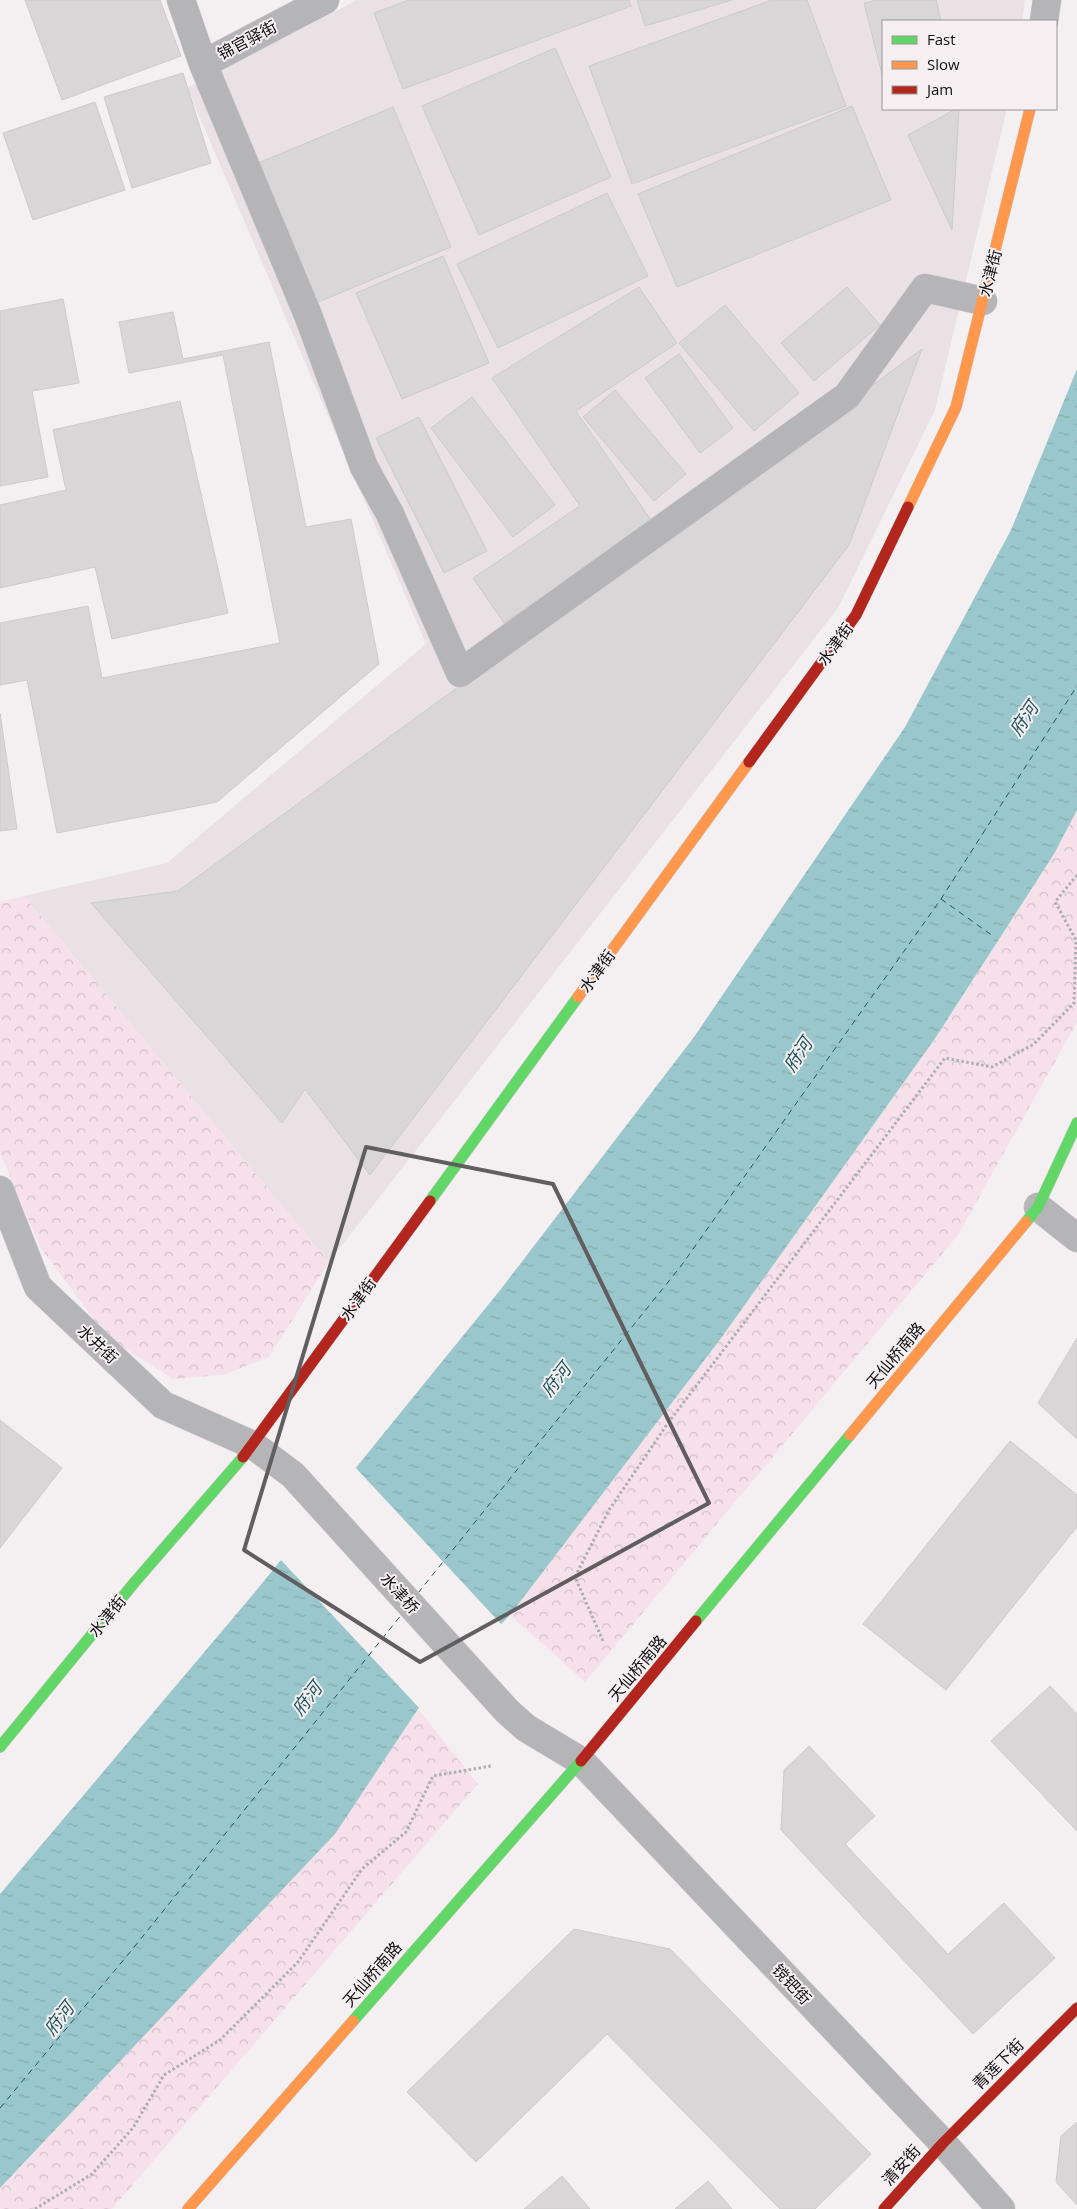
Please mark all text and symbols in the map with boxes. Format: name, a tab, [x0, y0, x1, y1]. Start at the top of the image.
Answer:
street label: 锦官驿街	[214, 15, 280, 65]
legend	[882, 20, 1057, 110]
text: Fast	[927, 29, 956, 49]
text: Slow	[927, 54, 960, 74]
text: Jam	[925, 79, 953, 99]
street label: 水津街	[974, 247, 1006, 299]
street label: 水津街	[812, 618, 858, 670]
water label: 府河	[1003, 694, 1045, 740]
street label: 水津街	[574, 945, 620, 997]
water label: 府河	[777, 1030, 819, 1076]
street label: 水津街	[335, 1273, 381, 1325]
street label: 天仙桥南路	[861, 1317, 929, 1393]
street label: 水井街	[73, 1320, 123, 1368]
water label: 府河	[535, 1355, 578, 1401]
street label: 水津桥	[376, 1568, 424, 1618]
street label: 水津街	[83, 1590, 131, 1642]
street label: 天仙桥南路	[603, 1630, 671, 1706]
water label: 府河	[286, 1674, 329, 1720]
street label: 天仙桥南路	[337, 1937, 407, 2011]
street label: 镋钯街	[768, 1959, 816, 2009]
water label: 府河	[38, 1994, 81, 2040]
street label: 青莲下街	[968, 2034, 1028, 2094]
street label: 清安街	[877, 2140, 925, 2190]

